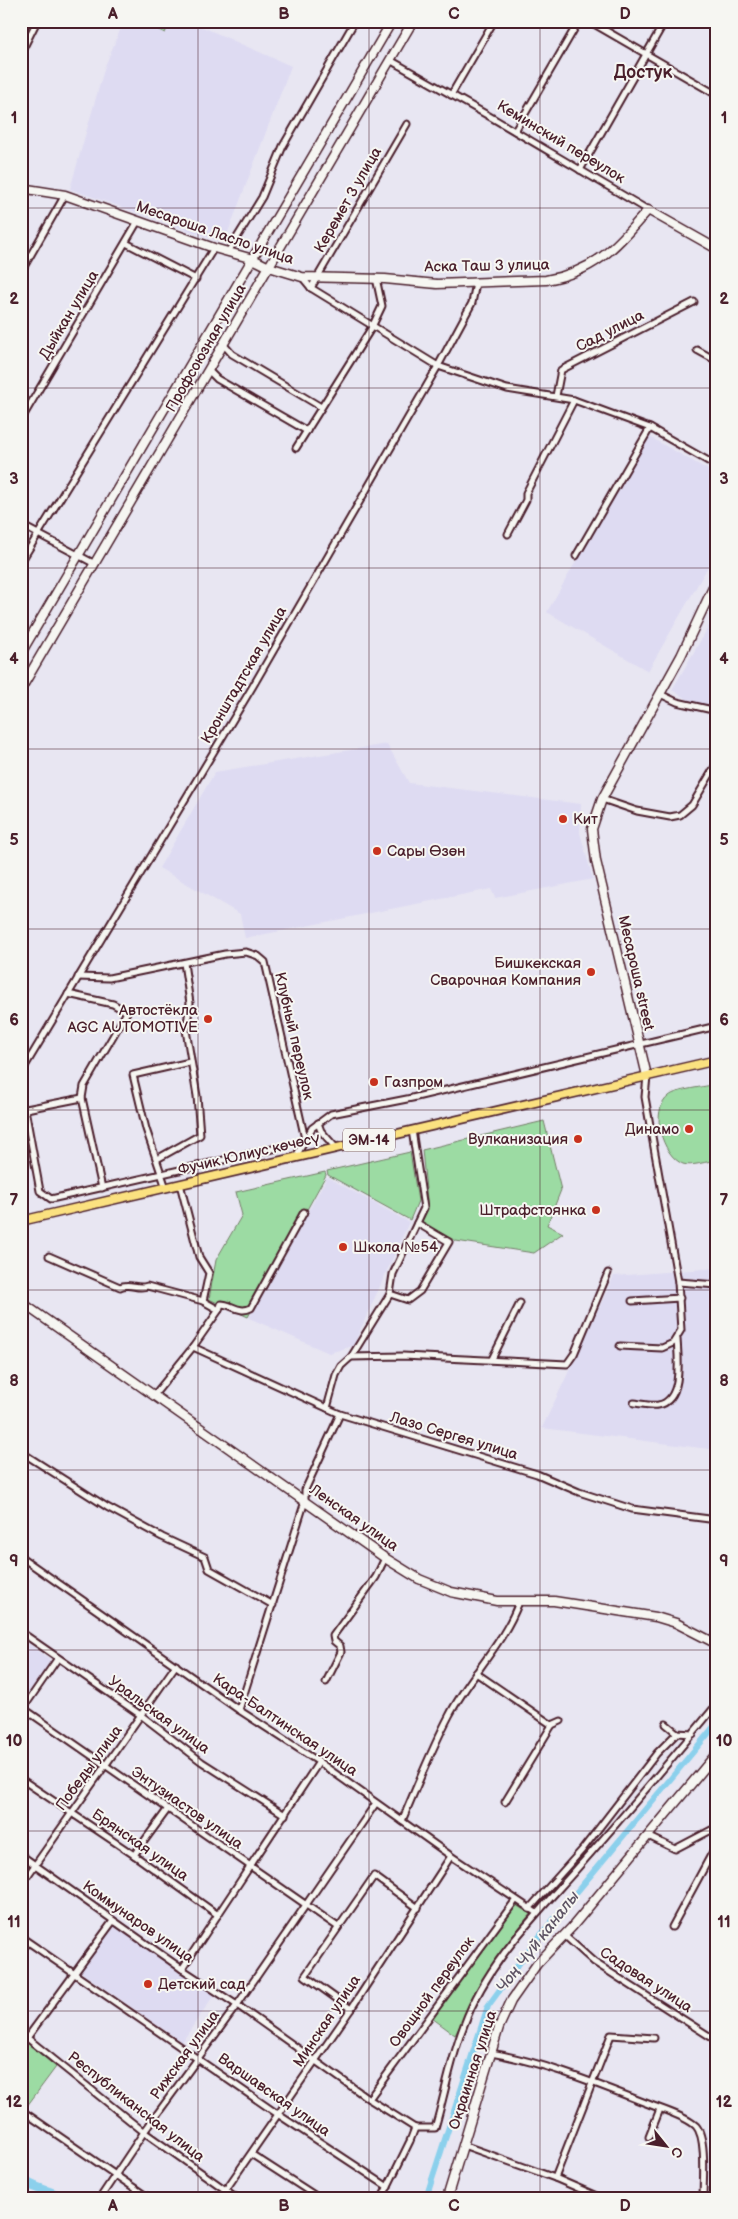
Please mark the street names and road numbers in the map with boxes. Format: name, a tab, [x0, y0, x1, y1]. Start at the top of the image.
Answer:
street label: Кеминский переулок	[493, 96, 629, 188]
street label: Керемет 3 улица	[310, 144, 386, 256]
street label: Месароша Ласло улица	[134, 197, 296, 269]
street label: Аска Таш 3 улица	[423, 255, 550, 277]
street label: Дыйкан улица	[35, 267, 103, 363]
street label: Профсоюзная улица	[162, 280, 250, 415]
street label: Сад улица	[573, 306, 647, 356]
street label: Кронштадтская улица	[197, 603, 291, 747]
street label: Месароша street	[614, 914, 659, 1033]
street label: Клубный переулок	[270, 970, 318, 1102]
street label: Фучик Юлиус көчөсү	[176, 1128, 322, 1180]
road number: ЭМ-14	[343, 1128, 395, 1152]
street label: Лазо Сергея улица	[387, 1407, 520, 1465]
street label: Ленская улица	[305, 1480, 402, 1556]
street label: Кара-Балтинская улица	[209, 1669, 361, 1781]
street label: Уральская улица	[105, 1672, 214, 1758]
street label: Победы улица	[52, 1721, 126, 1814]
street label: Энтузиастов улица	[127, 1762, 247, 1854]
street label: Брянская улица	[88, 1805, 192, 1885]
street label: Коммунаров улица	[79, 1877, 197, 1967]
street label: Овощной переулок	[385, 1933, 479, 2051]
street label: Садовая улица	[596, 1943, 696, 2017]
street label: Минская улица	[289, 1971, 365, 2071]
street label: Рижская улица	[146, 2006, 224, 2103]
street label: Окраинная улица	[445, 2008, 501, 2132]
street label: Республиканская улица	[64, 2048, 208, 2167]
street label: Варшавская улица	[214, 2049, 334, 2141]

